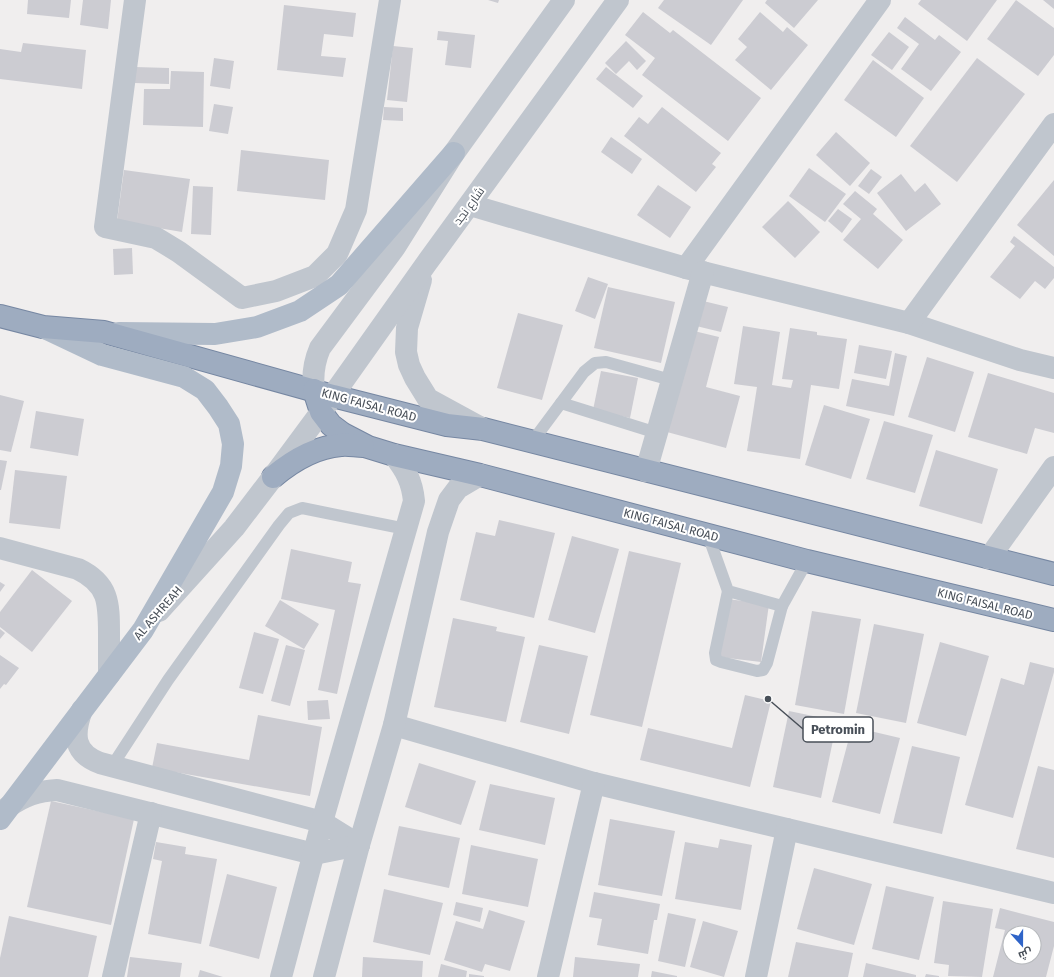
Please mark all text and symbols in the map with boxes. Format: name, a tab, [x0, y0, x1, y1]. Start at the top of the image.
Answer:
street label: شارع نجد	[451, 184, 488, 228]
street label: KING FAISAL ROAD	[320, 386, 418, 424]
street label: KING FAISAL ROAD	[622, 506, 720, 544]
street label: AL ASHREAH	[131, 583, 185, 643]
street label: KING FAISAL ROAD	[936, 585, 1034, 623]
callout: Petromin	[803, 717, 873, 742]
text: Petromin	[811, 722, 865, 737]
north arrow	[1002, 925, 1042, 965]
text: ش	[1016, 945, 1034, 962]

